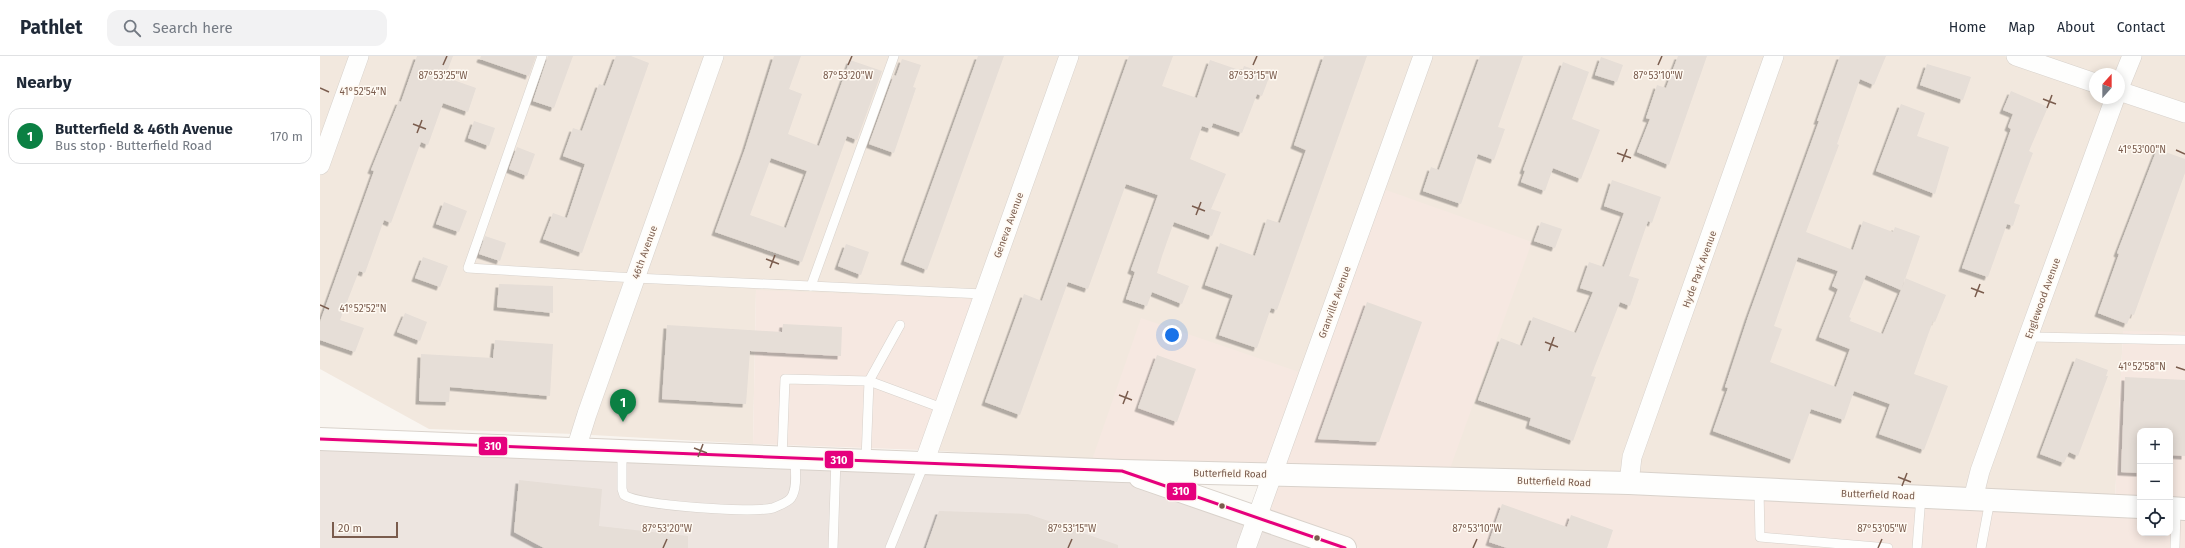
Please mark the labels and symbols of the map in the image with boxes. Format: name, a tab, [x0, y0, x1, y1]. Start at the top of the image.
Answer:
north arrow	[2089, 68, 2125, 104]
text: 87°53'25"W	[418, 70, 468, 82]
text: 87°53'20"W	[823, 70, 874, 82]
text: 87°53'15"W	[1229, 70, 1278, 82]
text: 87°53'10"W	[1633, 70, 1683, 82]
text: 41°52'54"N	[340, 86, 386, 98]
text: 41°53'00"N	[2118, 144, 2166, 156]
street label: Geneva Avenue	[991, 191, 1026, 260]
street label: 46th Avenue	[630, 224, 660, 281]
street label: Hyde Park Avenue	[1680, 229, 1719, 310]
street label: Englewood Avenue	[2023, 256, 2063, 340]
street label: Granville Avenue	[1316, 265, 1354, 340]
text: 41°52'52"N	[340, 303, 387, 315]
your location	[1162, 325, 1182, 345]
text: 41°52'58"N	[2118, 361, 2166, 373]
pin: 1	[610, 389, 636, 422]
line badge: 310	[478, 436, 508, 456]
text: 310	[483, 440, 502, 453]
line badge: 310	[824, 450, 854, 469]
text: 310	[829, 454, 848, 467]
street label: Butterfield Road	[1193, 467, 1267, 481]
street label: Butterfield Road	[1517, 475, 1591, 489]
line badge: 310	[1166, 482, 1197, 501]
text: 310	[1171, 485, 1190, 498]
street label: Butterfield Road	[1841, 488, 1915, 502]
unlabelled marker	[1217, 501, 1227, 511]
scale bar	[332, 520, 398, 539]
text: 87°53'20"W	[642, 523, 693, 535]
text: 87°53'15"W	[1048, 523, 1097, 535]
text: 87°53'10"W	[1452, 523, 1502, 535]
text: 87°53'05"W	[1857, 523, 1908, 535]
unlabelled marker	[1312, 533, 1322, 543]

